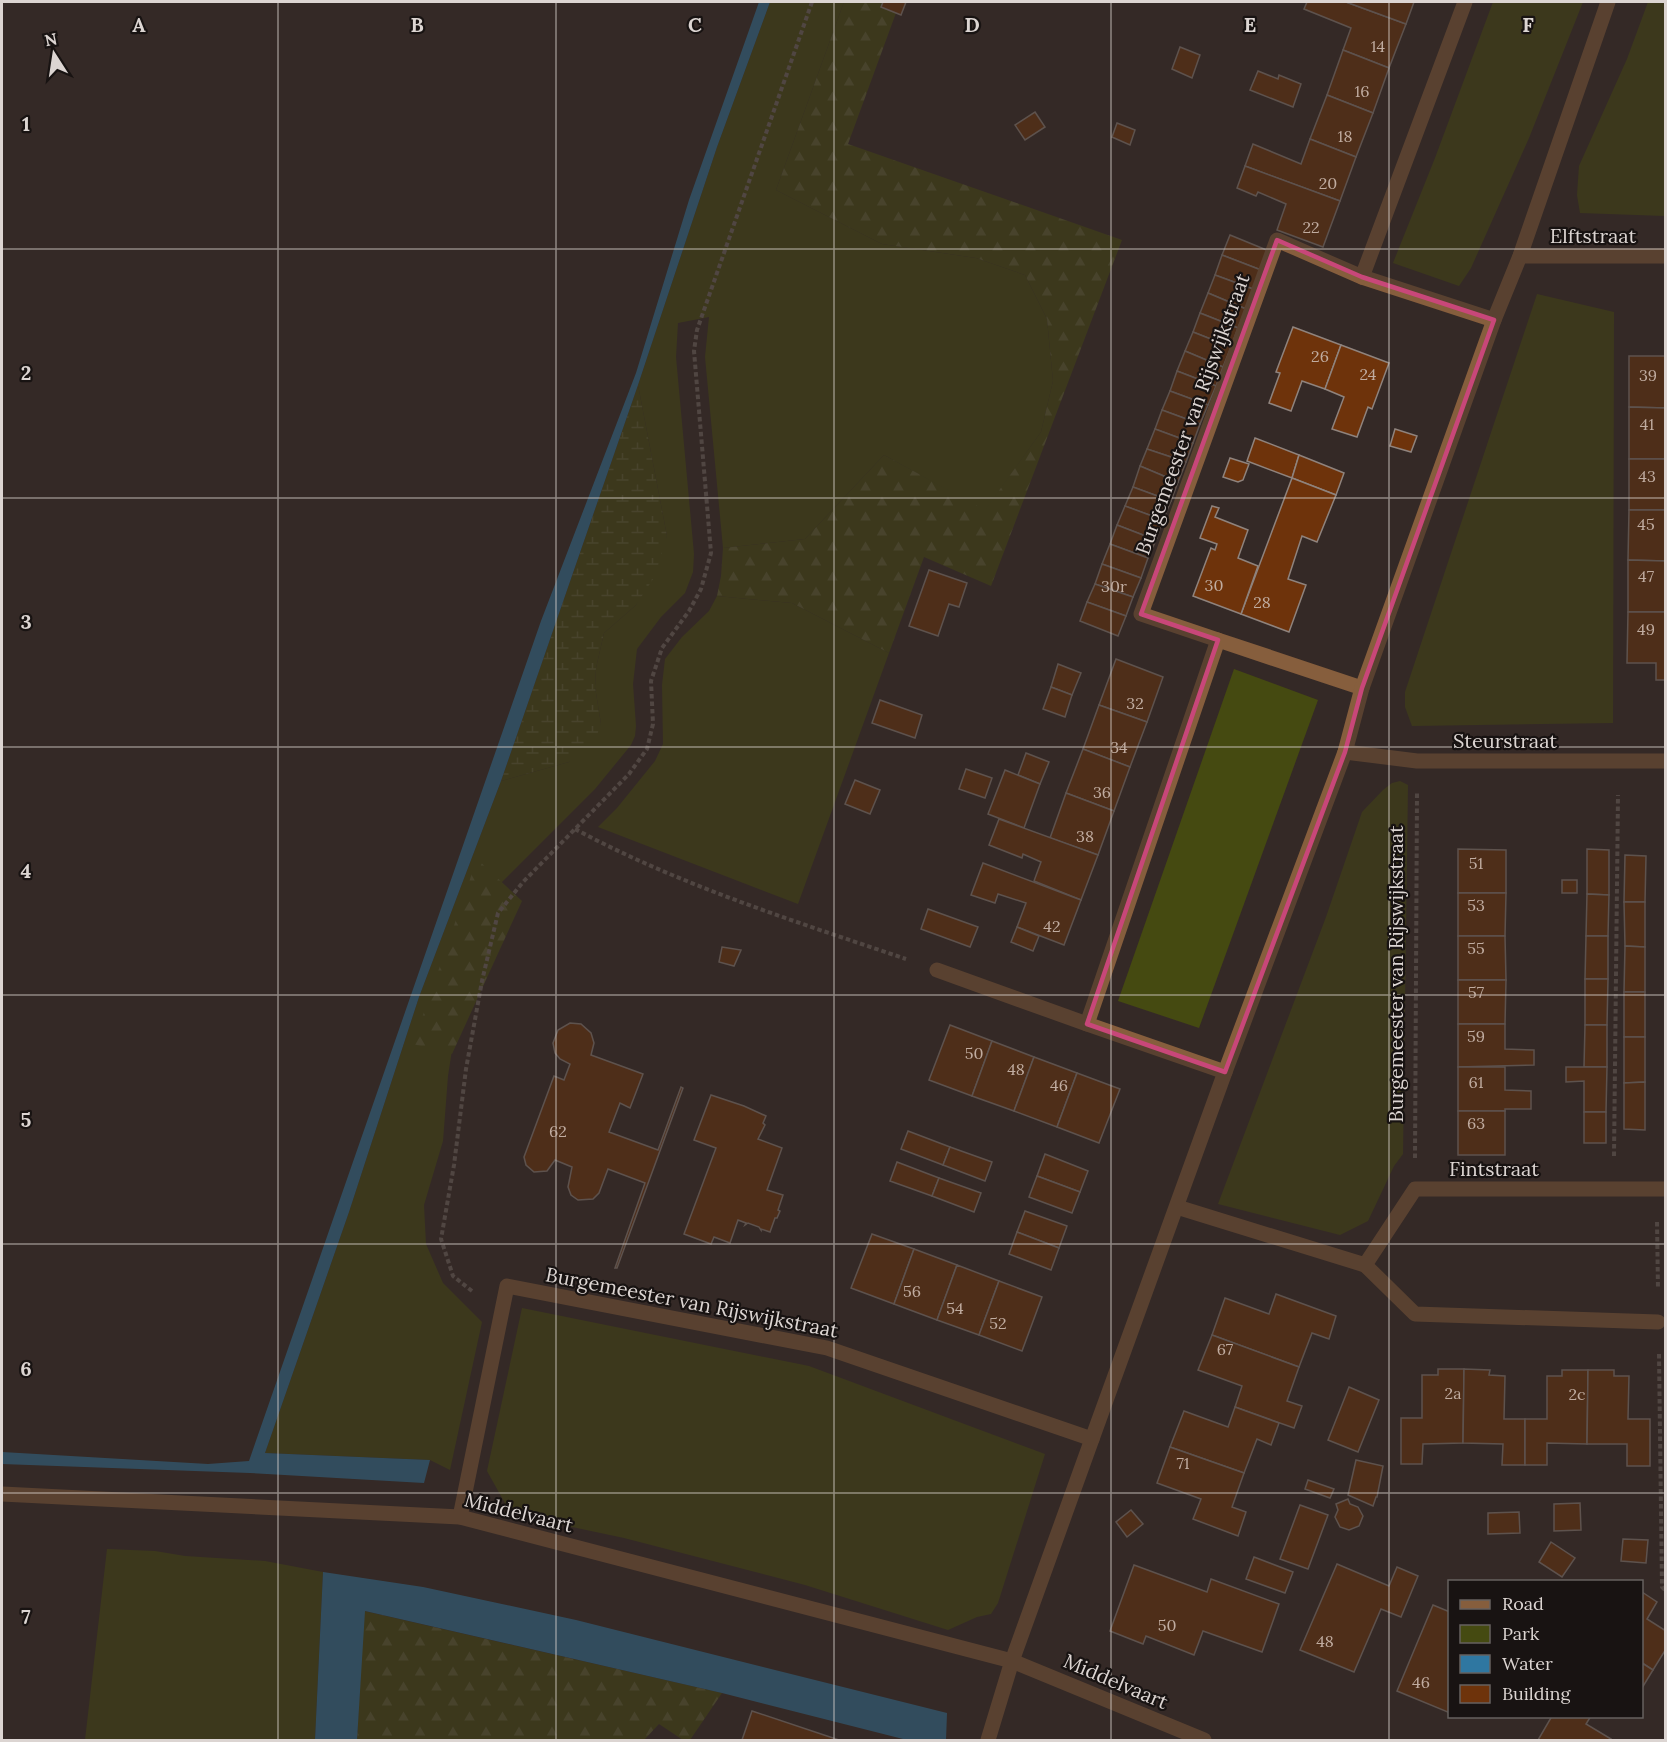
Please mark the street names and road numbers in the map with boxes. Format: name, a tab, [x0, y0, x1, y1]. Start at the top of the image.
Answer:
street label: Elftstraat	[1550, 223, 1636, 248]
street label: Burgemeester van Rijswijkstraat	[1129, 270, 1255, 558]
street label: Steurstraat	[1453, 728, 1557, 753]
street label: Burgemeester van Rijswijkstraat	[1383, 825, 1408, 1123]
street label: Fintstraat	[1449, 1156, 1539, 1181]
street label: Burgemeester van Rijswijkstraat	[544, 1261, 841, 1343]
street label: Middelvaart	[462, 1486, 576, 1538]
street label: Middelvaart	[1060, 1648, 1172, 1714]

